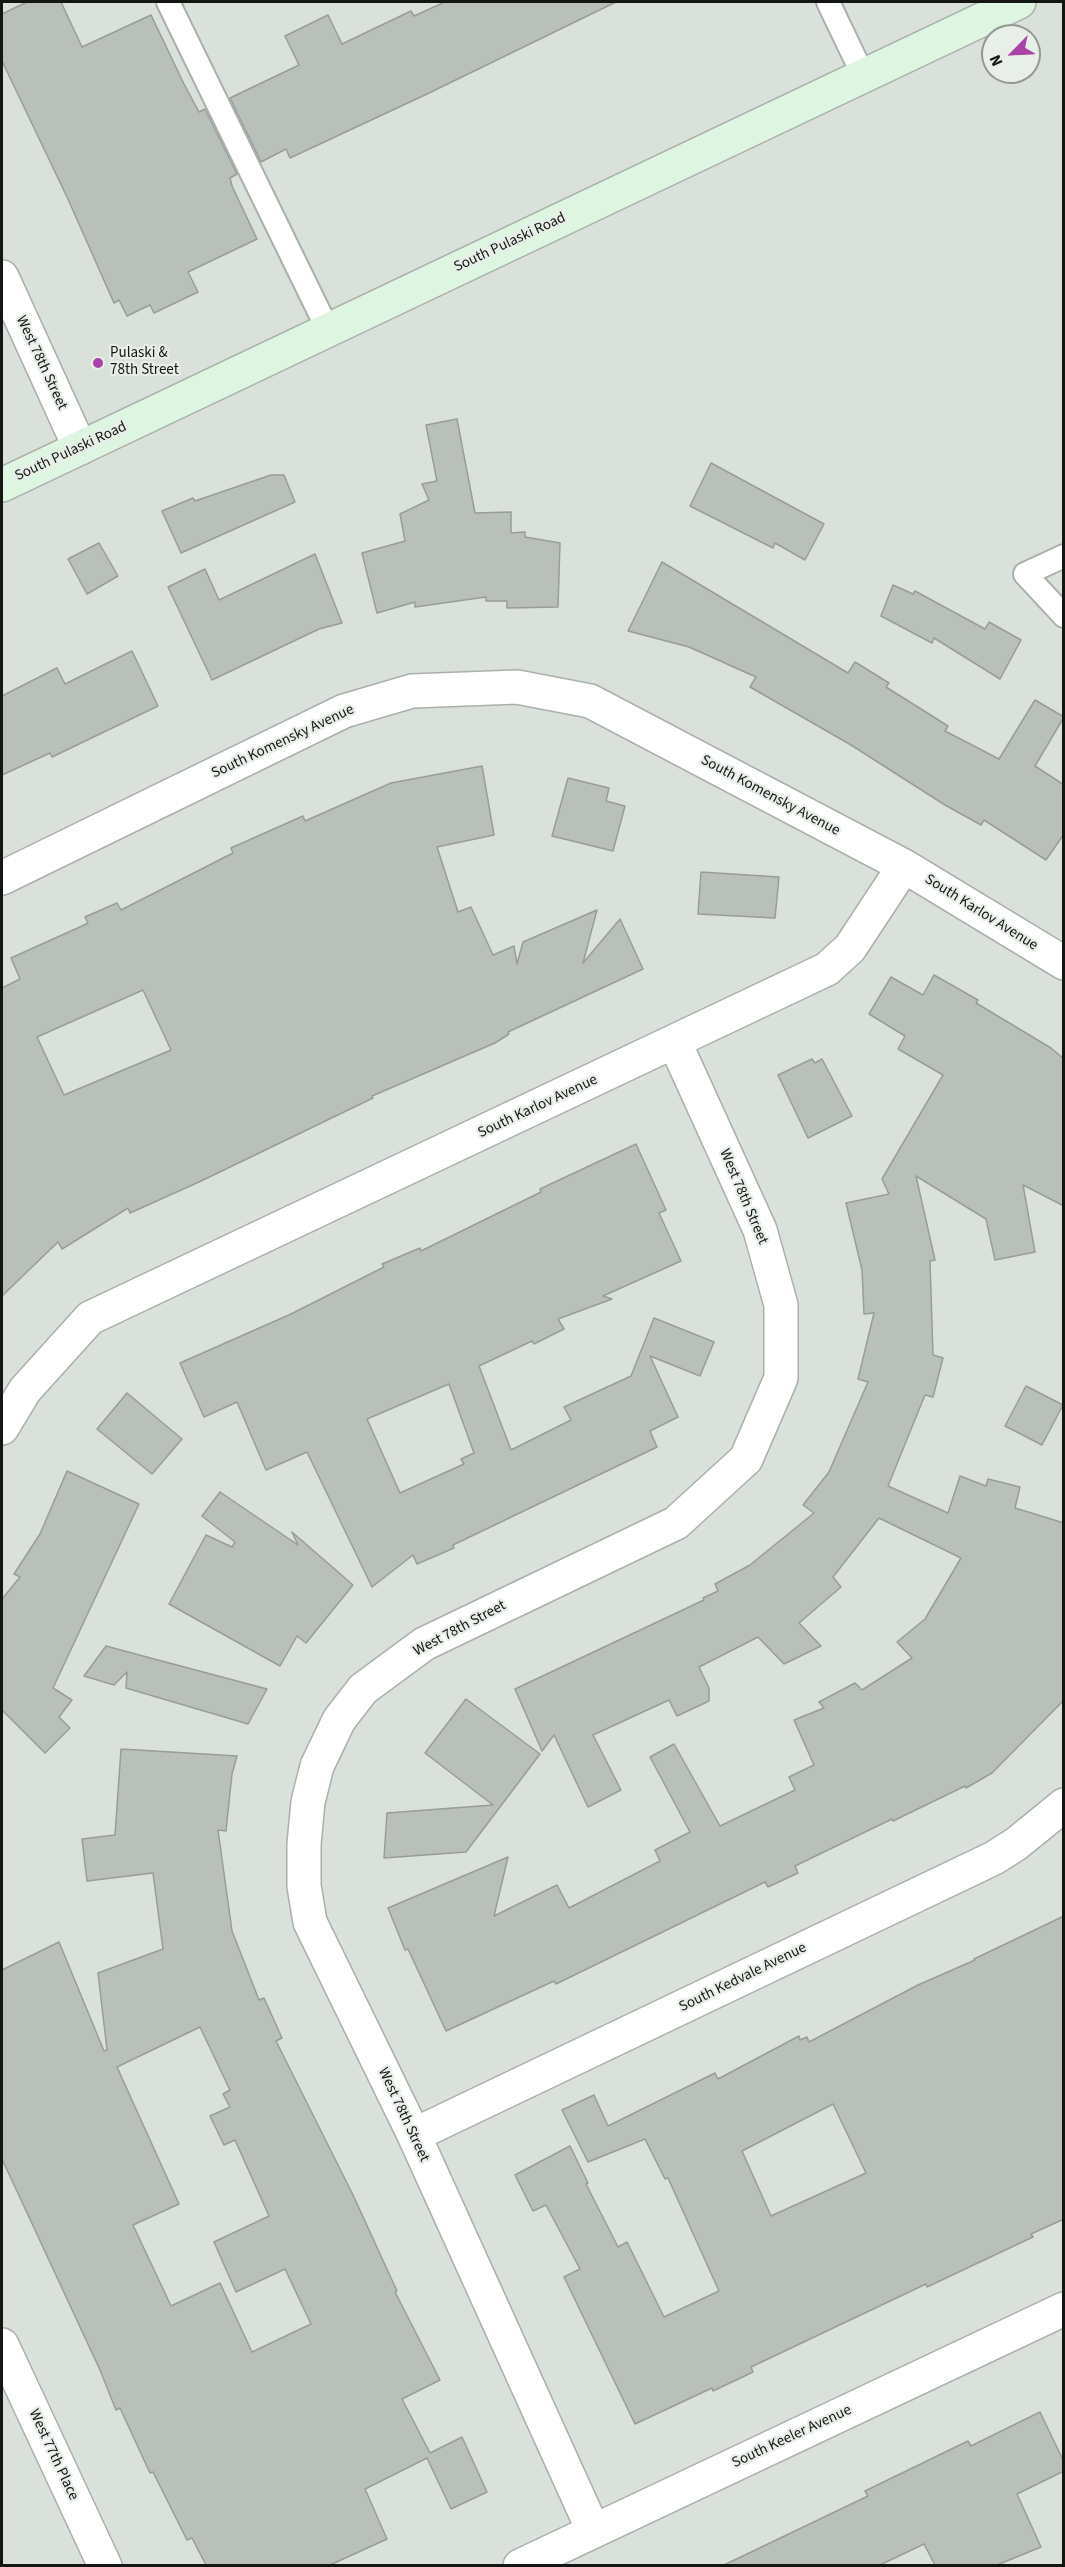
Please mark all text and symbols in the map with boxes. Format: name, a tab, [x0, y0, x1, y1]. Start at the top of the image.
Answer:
north arrow	[981, 24, 1041, 84]
text: N	[984, 51, 1009, 70]
street label: South Pulaski Road	[451, 209, 569, 277]
street label: West 78th Street	[11, 313, 71, 413]
place label: Pulaski & 78th Street	[110, 345, 179, 380]
marker: Pulaski & 78th Street	[91, 356, 105, 370]
street label: South Pulaski Road	[12, 418, 130, 486]
street label: South Komensky Avenue	[209, 701, 357, 783]
street label: South Komensky Avenue	[697, 752, 843, 840]
street label: South Karlov Avenue	[921, 871, 1041, 955]
street label: South Karlov Avenue	[475, 1071, 601, 1143]
street label: West 78th Street	[715, 1147, 771, 1247]
street label: West 78th Street	[411, 1597, 509, 1661]
street label: South Kedvale Avenue	[676, 1939, 810, 2017]
street label: West 78th Street	[373, 2065, 433, 2165]
street label: South Keeler Avenue	[729, 2401, 855, 2473]
street label: West 77th Place	[24, 2407, 82, 2503]

